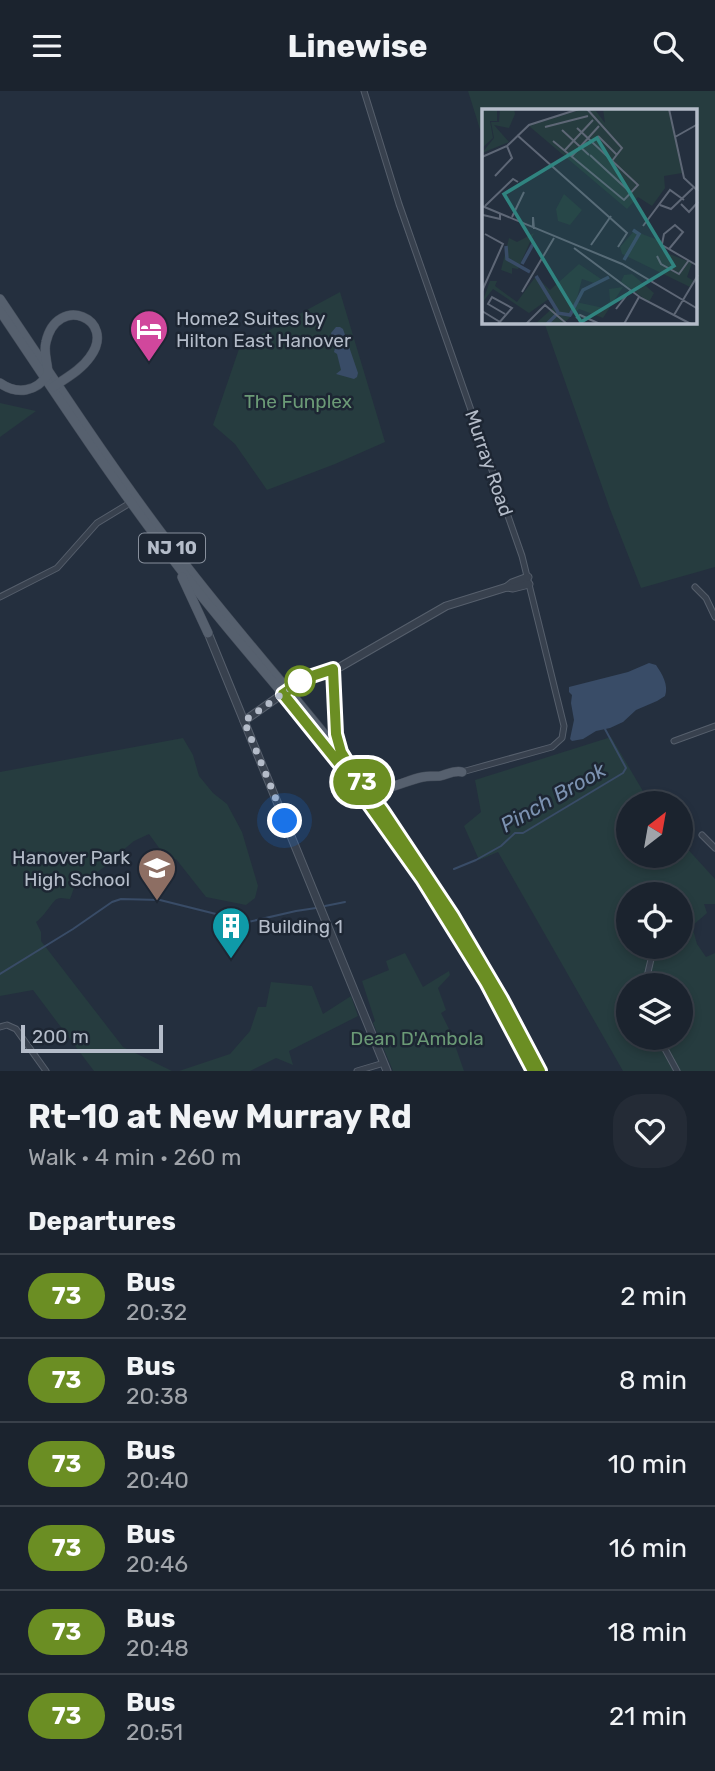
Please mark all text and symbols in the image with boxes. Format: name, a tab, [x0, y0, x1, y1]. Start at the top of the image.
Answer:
icon: menu	[28, 27, 66, 65]
text: Linewise	[288, 27, 428, 65]
icon: search	[649, 27, 687, 65]
inset map	[482, 109, 698, 324]
place label: Home2 Suites by Hilton East Hanover	[176, 307, 352, 352]
hotel icon: Home2 Suites by Hilton East Hanover	[128, 308, 170, 363]
park label: The Funplex	[244, 390, 352, 413]
street label: Murray Road	[460, 407, 518, 519]
road number: NJ 10	[139, 534, 205, 563]
unlabelled marker	[285, 666, 315, 696]
water label: Pinch Brook	[496, 756, 611, 837]
line badge: 73	[330, 759, 394, 805]
text: 73	[347, 768, 377, 796]
north arrow	[616, 791, 693, 868]
map controls	[616, 791, 693, 1050]
your location	[267, 803, 302, 838]
place label: Hanover Park High School	[12, 846, 130, 891]
school or university icon: Hanover Park High School	[136, 847, 178, 902]
button: locate	[616, 882, 693, 959]
building icon: Building 1	[210, 905, 252, 960]
place label: Building 1	[258, 915, 343, 938]
button: layers	[616, 973, 693, 1050]
scale bar	[21, 1022, 163, 1054]
text: 200 m	[32, 1025, 89, 1048]
park label: Dean D'Ambola	[350, 1027, 484, 1050]
button: heart	[613, 1094, 687, 1168]
text: Rt-10 at New Murray Rd	[28, 1097, 412, 1136]
text: Walk · 4 min · 260 m	[28, 1143, 242, 1171]
text: Departures	[28, 1206, 176, 1237]
text: Bus	[126, 1267, 175, 1298]
text: 2 min	[620, 1281, 687, 1312]
text: 73	[52, 1282, 81, 1310]
text: 20:32	[126, 1298, 187, 1326]
text: Bus	[126, 1351, 175, 1382]
text: 8 min	[619, 1365, 687, 1396]
text: 73	[52, 1366, 81, 1394]
text: 20:38	[126, 1382, 188, 1410]
text: Bus	[126, 1435, 175, 1466]
text: 10 min	[608, 1449, 687, 1480]
text: 73	[52, 1450, 81, 1478]
text: 20:40	[126, 1466, 189, 1494]
text: Bus	[126, 1519, 175, 1550]
text: 16 min	[609, 1533, 687, 1564]
text: 73	[52, 1534, 81, 1562]
text: 20:46	[126, 1550, 188, 1578]
text: Bus	[126, 1603, 175, 1634]
text: 18 min	[608, 1617, 687, 1648]
text: 73	[52, 1618, 81, 1646]
text: 20:48	[126, 1634, 189, 1662]
text: Bus	[126, 1687, 175, 1718]
text: 21 min	[609, 1701, 687, 1732]
text: 73	[52, 1702, 81, 1730]
text: 20:51	[126, 1718, 183, 1746]

